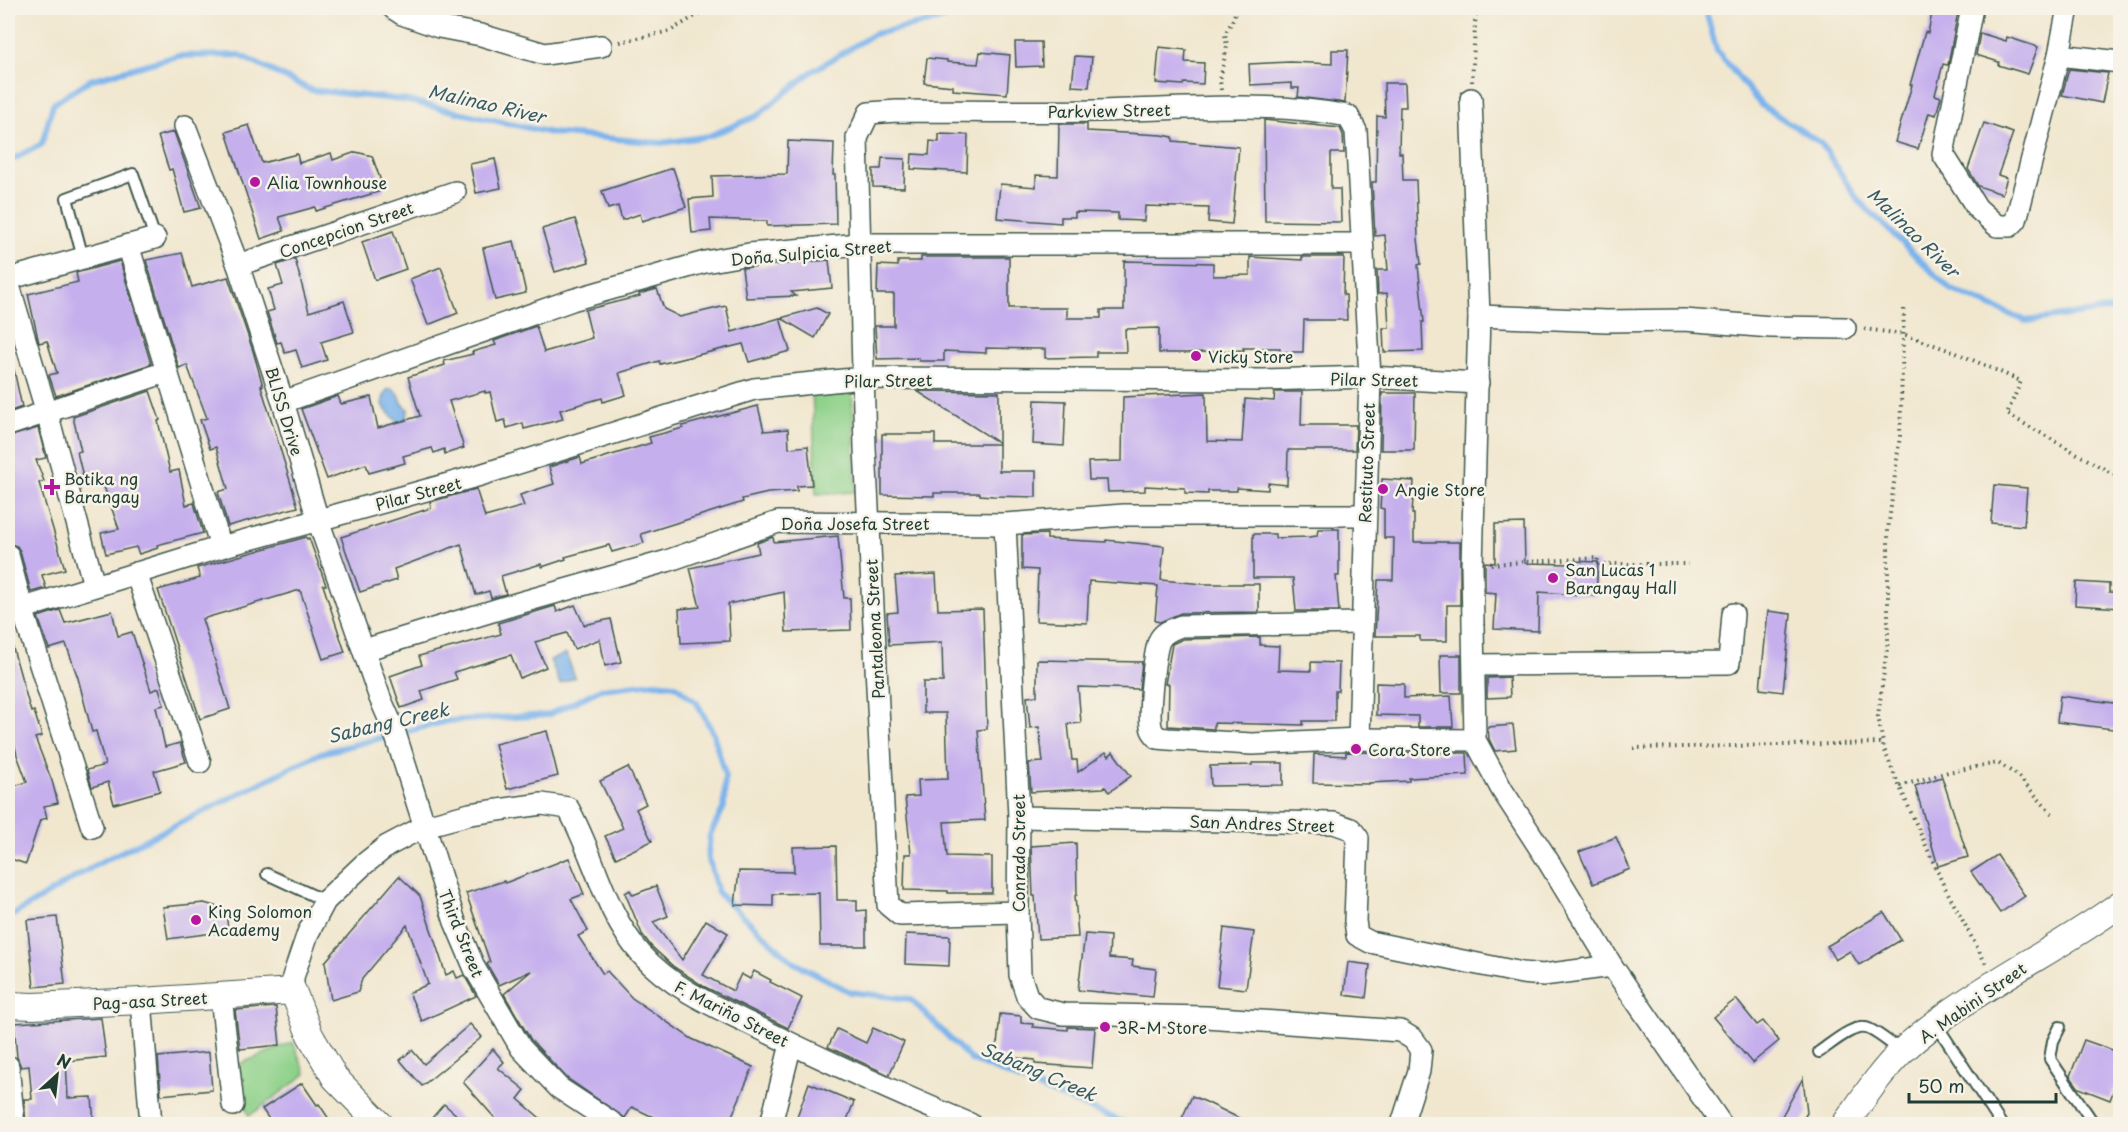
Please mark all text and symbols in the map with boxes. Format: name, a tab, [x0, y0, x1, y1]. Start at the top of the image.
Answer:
water label: Malinao River	[426, 76, 551, 130]
street label: Parkview Street	[1047, 97, 1171, 123]
place label: Alia Townhouse	[267, 170, 387, 194]
marker: Alia Townhouse	[248, 175, 262, 189]
water label: Malinao River	[1862, 181, 1968, 285]
street label: Concepcion Street	[276, 195, 416, 263]
street label: Doña Sulpicia Street	[729, 233, 893, 271]
place label: Vicky Store	[1208, 344, 1294, 368]
marker: Vicky Store	[1189, 349, 1203, 363]
street label: BLISS Drive	[260, 364, 310, 458]
street label: Pilar Street	[1330, 366, 1419, 392]
street label: Pilar Street	[844, 367, 933, 393]
street label: Restituto Street	[1352, 402, 1380, 524]
place label: Botika ng Barangay	[64, 466, 139, 508]
street label: Pilar Street	[372, 470, 464, 516]
place label: Angie Store	[1395, 477, 1485, 501]
marker: Botika ng Barangay	[45, 480, 59, 494]
marker: Angie Store	[1376, 482, 1390, 496]
street label: Doña Josefa Street	[781, 511, 930, 535]
place label: San Lucas 1 Barangay Hall	[1565, 557, 1677, 599]
street label: Pantaleona Street	[858, 558, 890, 699]
marker: San Lucas 1 Barangay Hall	[1546, 571, 1560, 585]
water label: Sabang Creek	[325, 695, 452, 749]
place label: Cora Store	[1368, 737, 1451, 761]
marker: Cora Store	[1349, 742, 1363, 756]
street label: Conrado Street	[1006, 793, 1030, 912]
street label: San Andres Street	[1189, 808, 1335, 838]
street label: Third Street	[433, 885, 491, 981]
place label: King Solomon Academy	[208, 899, 312, 941]
marker: King Solomon Academy	[189, 913, 203, 927]
street label: A. Mabini Street	[1913, 956, 2031, 1048]
street label: F. Mariño Street	[671, 974, 794, 1052]
street label: Pag-asa Street	[92, 985, 209, 1015]
place label: 3R-M Store	[1117, 1015, 1207, 1039]
marker: 3R-M Store	[1098, 1020, 1112, 1034]
water label: Sabang Creek	[977, 1034, 1102, 1108]
north arrow	[27, 1045, 87, 1105]
text: N	[53, 1047, 75, 1074]
scale bar	[1909, 1066, 2056, 1104]
text: 50 m	[1918, 1072, 1965, 1099]

